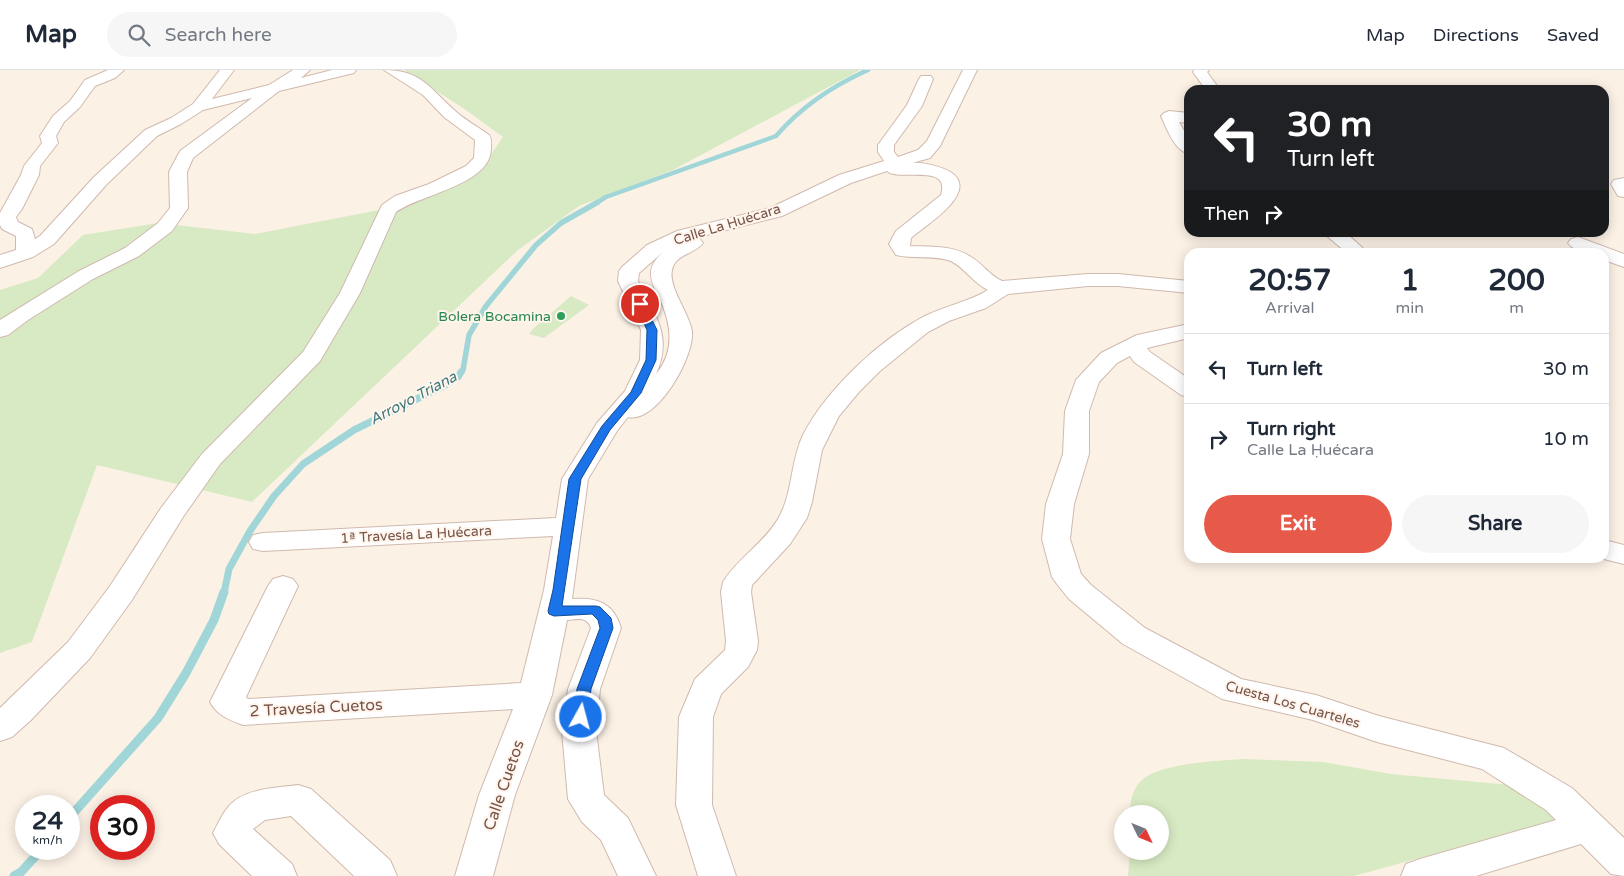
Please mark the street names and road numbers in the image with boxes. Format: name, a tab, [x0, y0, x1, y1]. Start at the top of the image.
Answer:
street label: Calle La Ḥuécara	[672, 200, 783, 249]
street label: 1ª Travesía La Ḥuécara	[340, 522, 492, 547]
street label: Cuesta Los Cuarteles	[1224, 677, 1362, 732]
street label: 2 Travesía Cuetos	[249, 695, 383, 721]
street label: Calle Cuetos	[479, 737, 529, 833]

